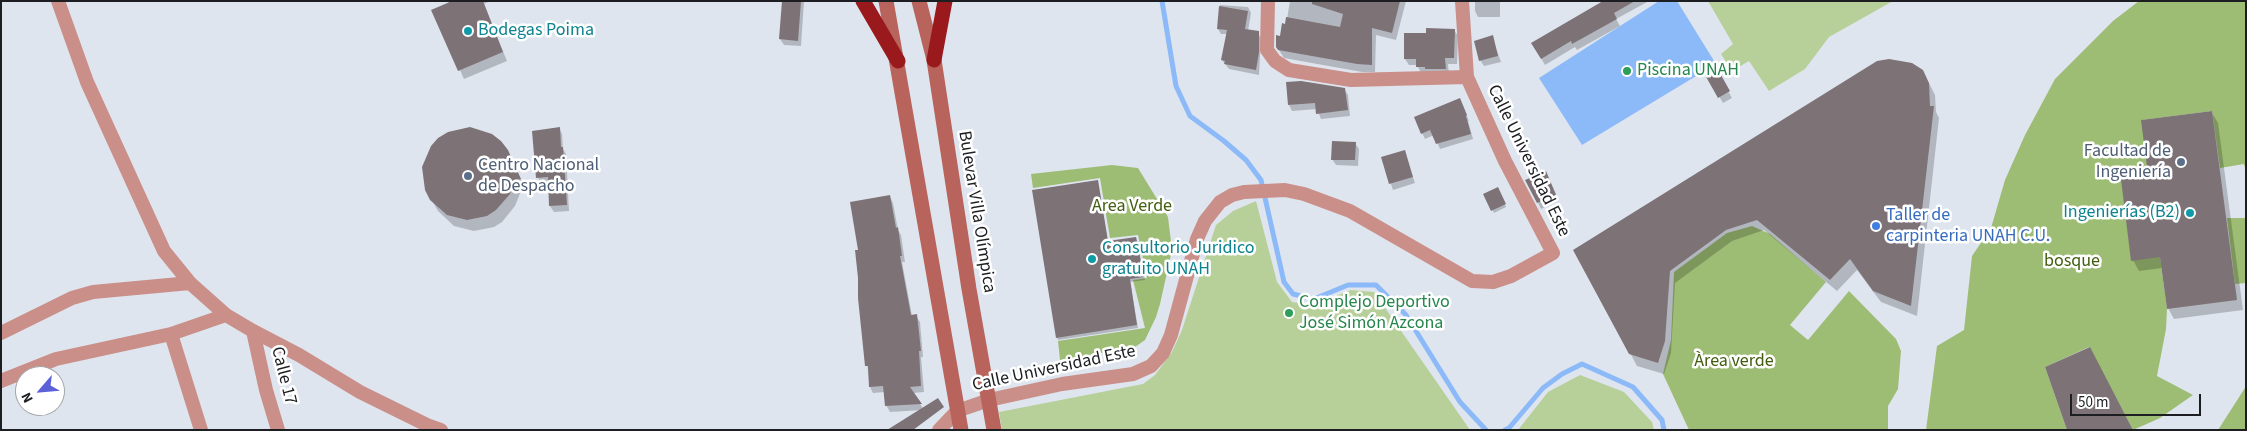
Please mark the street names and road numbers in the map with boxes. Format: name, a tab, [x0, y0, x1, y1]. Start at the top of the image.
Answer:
street label: Calle Universidad Este	[1482, 81, 1574, 241]
street label: Bulevar Villa Olímpica	[953, 129, 999, 295]
street label: Calle Universidad Este	[970, 341, 1138, 397]
street label: Calle 17	[265, 345, 301, 407]

